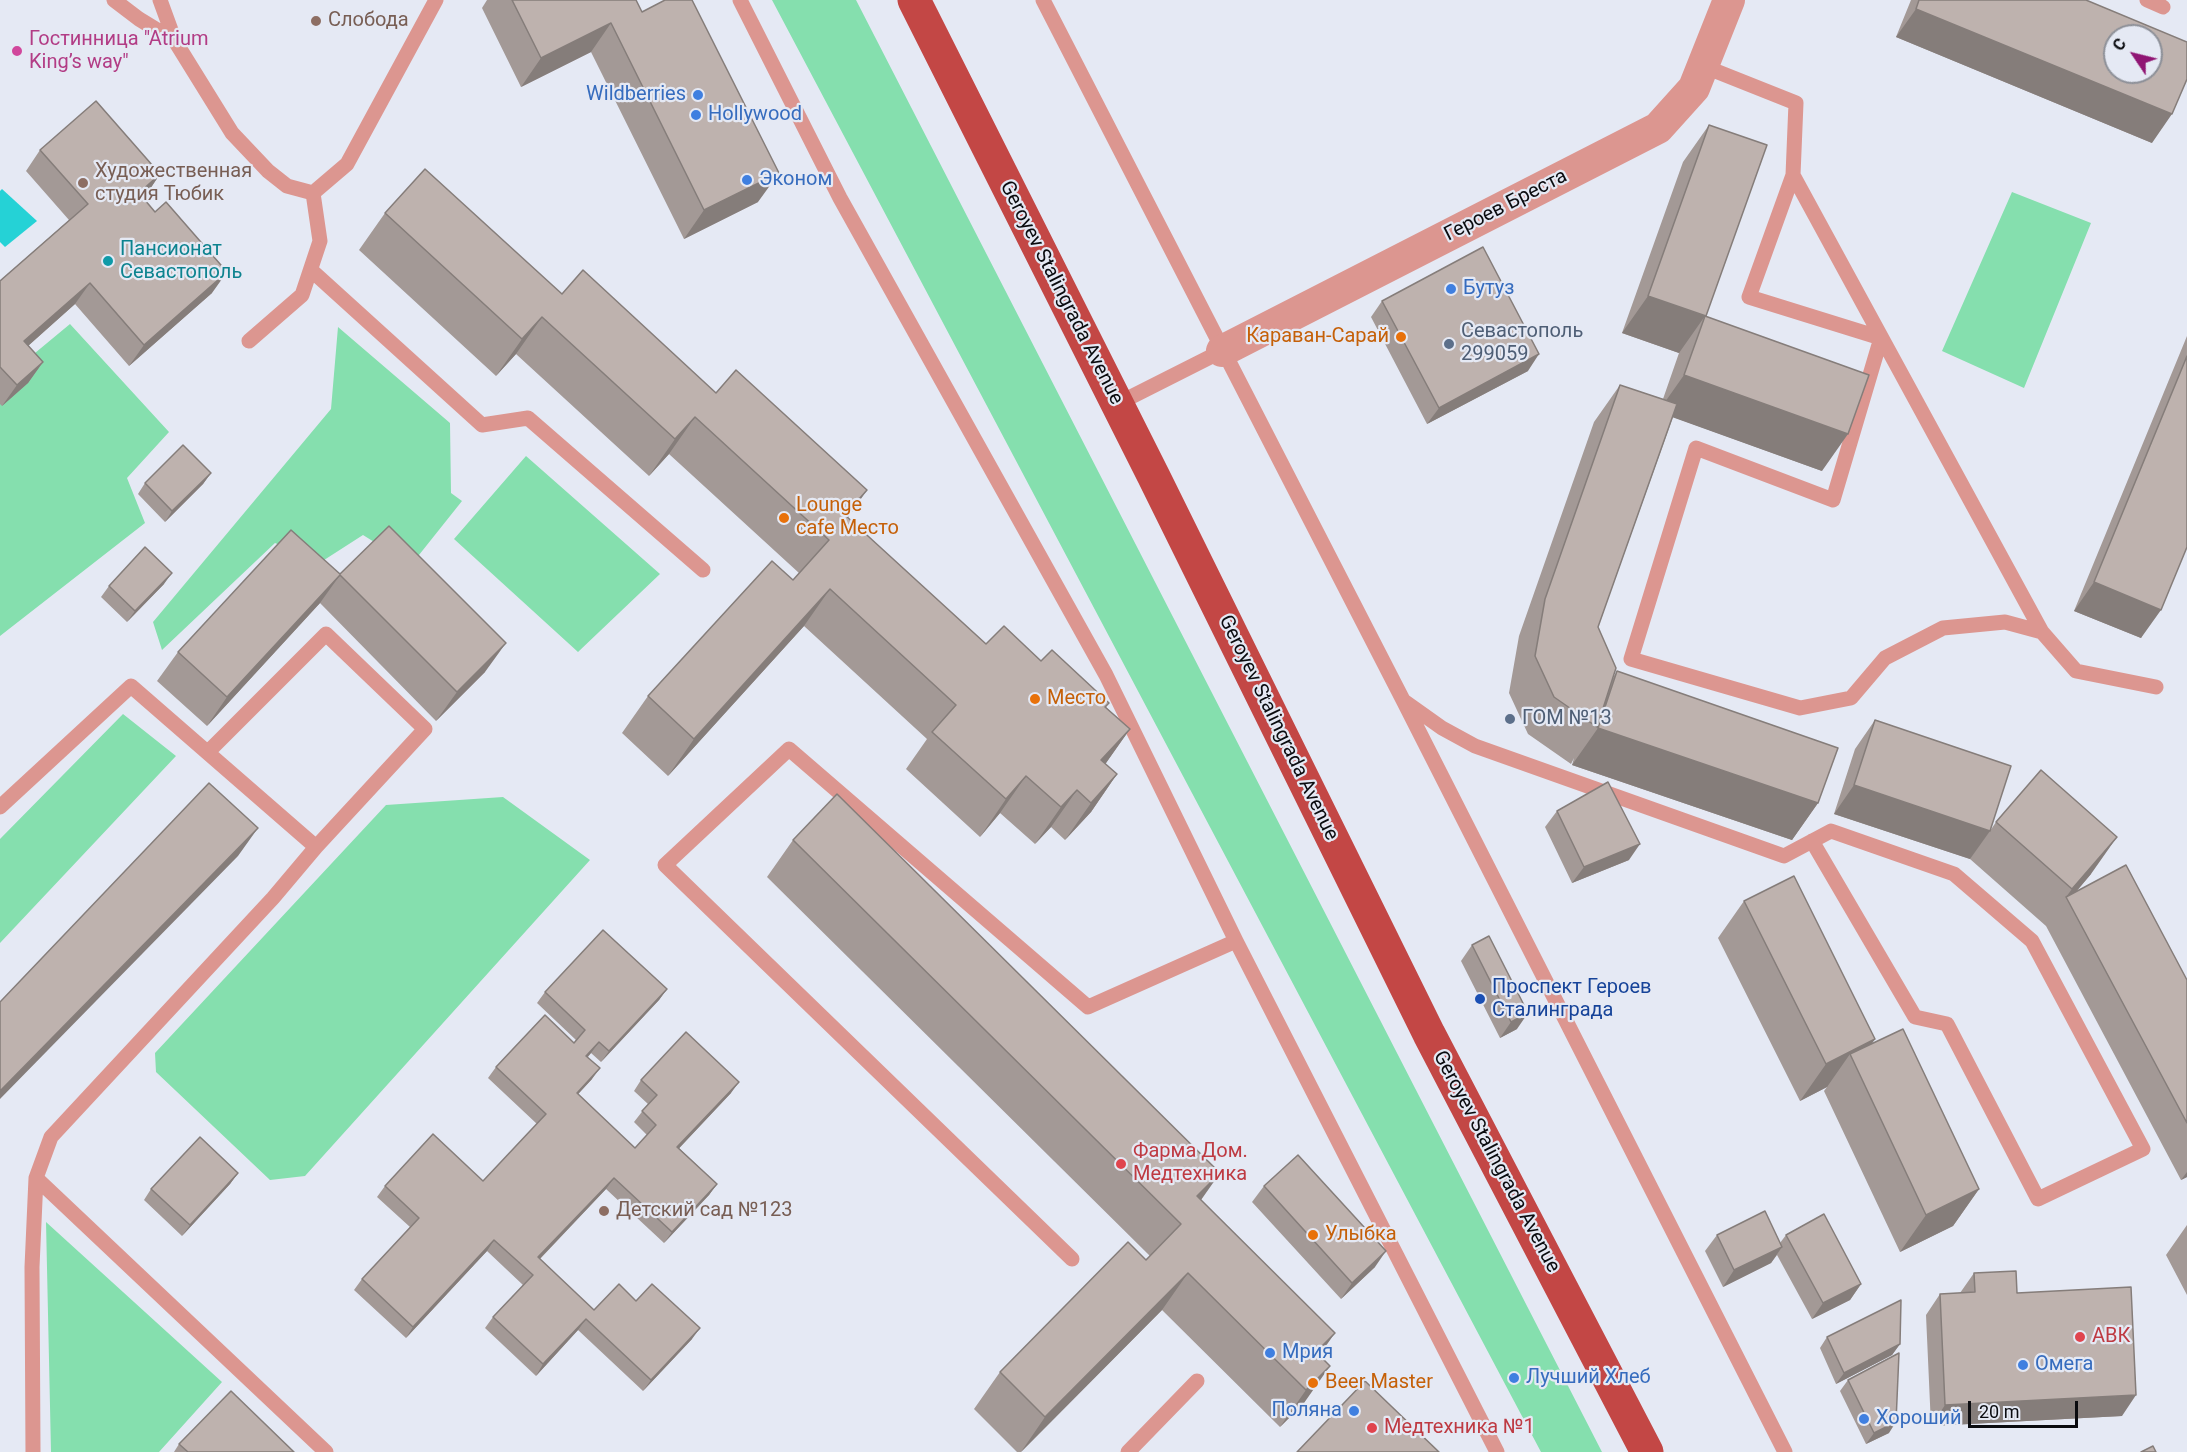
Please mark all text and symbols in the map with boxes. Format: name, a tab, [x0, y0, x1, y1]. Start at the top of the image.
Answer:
place label: Слобода	[328, 9, 409, 33]
marker: Слобода	[309, 14, 323, 28]
north arrow	[2103, 24, 2163, 84]
place label: Гостинница "Atrium King’s way"	[29, 28, 208, 75]
text: С	[2109, 35, 2130, 54]
marker: Гостинница "Atrium King’s way"	[10, 44, 24, 58]
place label: Wildberries	[586, 83, 686, 107]
marker: Wildberries	[691, 88, 705, 102]
place label: Hollywood	[708, 103, 802, 127]
marker: Hollywood	[689, 108, 703, 122]
place label: Художественная студия Тюбик	[95, 160, 252, 207]
street label: Героев Бреста	[1441, 165, 1571, 247]
place label: Эконом	[759, 168, 832, 192]
marker: Эконом	[740, 173, 754, 187]
marker: Художественная студия Тюбик	[76, 176, 90, 190]
street label: Geroyev Stalingrada Avenue	[994, 177, 1128, 409]
place label: Пансионат Севастополь	[120, 238, 242, 285]
marker: Пансионат Севастополь	[101, 254, 115, 268]
place label: Бутуз	[1463, 277, 1514, 301]
marker: Бутуз	[1444, 282, 1458, 296]
place label: Севастополь 299059	[1461, 320, 1583, 367]
place label: Караван-Сарай	[1246, 325, 1389, 349]
marker: Караван-Сарай	[1394, 330, 1408, 344]
marker: Севастополь 299059	[1442, 337, 1456, 351]
place label: Lounge cafe Место	[796, 494, 899, 541]
marker: Lounge cafe Место	[777, 511, 791, 525]
street label: Geroyev Stalingrada Avenue	[1213, 611, 1343, 845]
place label: Место	[1047, 687, 1106, 711]
marker: Место	[1028, 692, 1042, 706]
place label: ГОМ №13	[1522, 707, 1612, 731]
marker: ГОМ №13	[1503, 712, 1517, 726]
place label: Проспект Героев Сталинграда	[1492, 976, 1651, 1023]
marker: Проспект Героев Сталинграда	[1473, 992, 1487, 1006]
street label: Geroyev Stalingrada Avenue	[1427, 1047, 1565, 1277]
place label: Фарма Дом. Медтехника	[1133, 1140, 1248, 1187]
marker: Фарма Дом. Медтехника	[1114, 1157, 1128, 1171]
place label: Детский сад №123	[616, 1199, 792, 1223]
marker: Детский сад №123	[597, 1204, 611, 1218]
place label: Улыбка	[1325, 1223, 1397, 1247]
marker: Улыбка	[1306, 1228, 1320, 1242]
place label: АВК	[2092, 1325, 2130, 1349]
marker: АВК	[2073, 1330, 2087, 1344]
place label: Мрия	[1282, 1341, 1333, 1365]
marker: Мрия	[1263, 1346, 1277, 1360]
place label: Омега	[2035, 1353, 2093, 1377]
marker: Омега	[2016, 1358, 2030, 1372]
place label: Лучший Хлеб	[1526, 1366, 1651, 1390]
place label: Beer Master	[1325, 1371, 1433, 1395]
marker: Лучший Хлеб	[1507, 1371, 1521, 1385]
marker: Beer Master	[1306, 1376, 1320, 1390]
scale bar	[1971, 1389, 2080, 1427]
place label: Поляна	[1272, 1399, 1342, 1423]
text: 20 m	[1979, 1401, 2019, 1422]
marker: Поляна	[1347, 1404, 1361, 1418]
place label: Хороший	[1876, 1407, 1962, 1431]
marker: Хороший	[1857, 1412, 1871, 1426]
place label: Медтехника №1	[1384, 1416, 1535, 1440]
marker: Медтехника №1	[1365, 1421, 1379, 1435]

